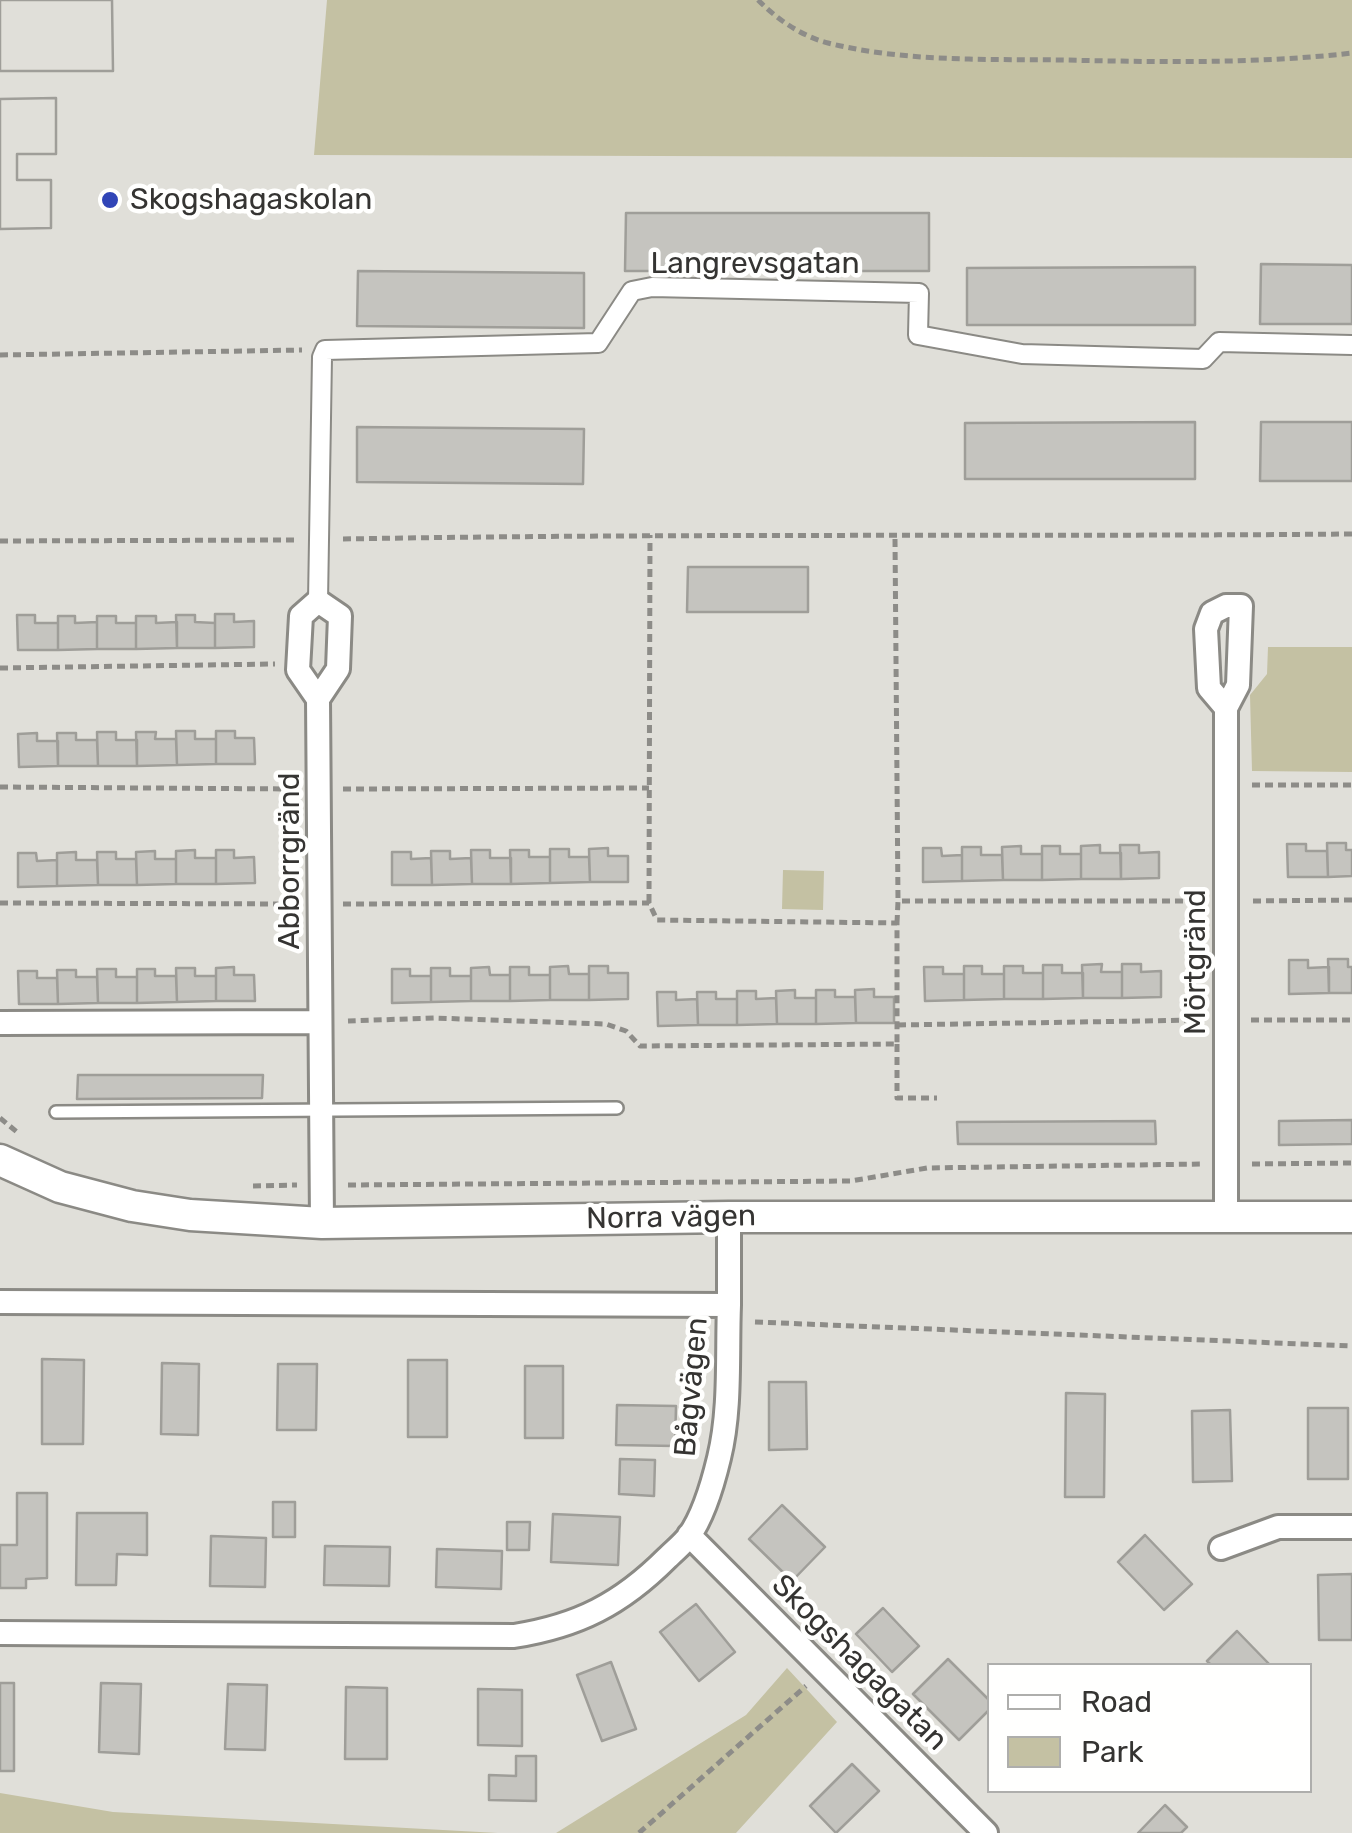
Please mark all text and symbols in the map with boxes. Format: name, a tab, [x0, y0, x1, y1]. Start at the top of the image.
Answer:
place label: Skogshagaskolan	[130, 182, 372, 218]
marker: Skogshagaskolan	[99, 189, 121, 211]
street label: Langrevsgatan	[650, 246, 860, 282]
street label: Abborrgränd	[272, 772, 308, 950]
street label: Mörtgränd	[1178, 889, 1214, 1035]
street label: Norra vägen	[586, 1199, 756, 1237]
street label: Bågvägen	[668, 1316, 716, 1458]
street label: Skogshagagatan	[764, 1568, 954, 1758]
legend	[987, 1663, 1312, 1793]
text: Road	[1081, 1684, 1152, 1720]
text: Park	[1081, 1734, 1143, 1770]

